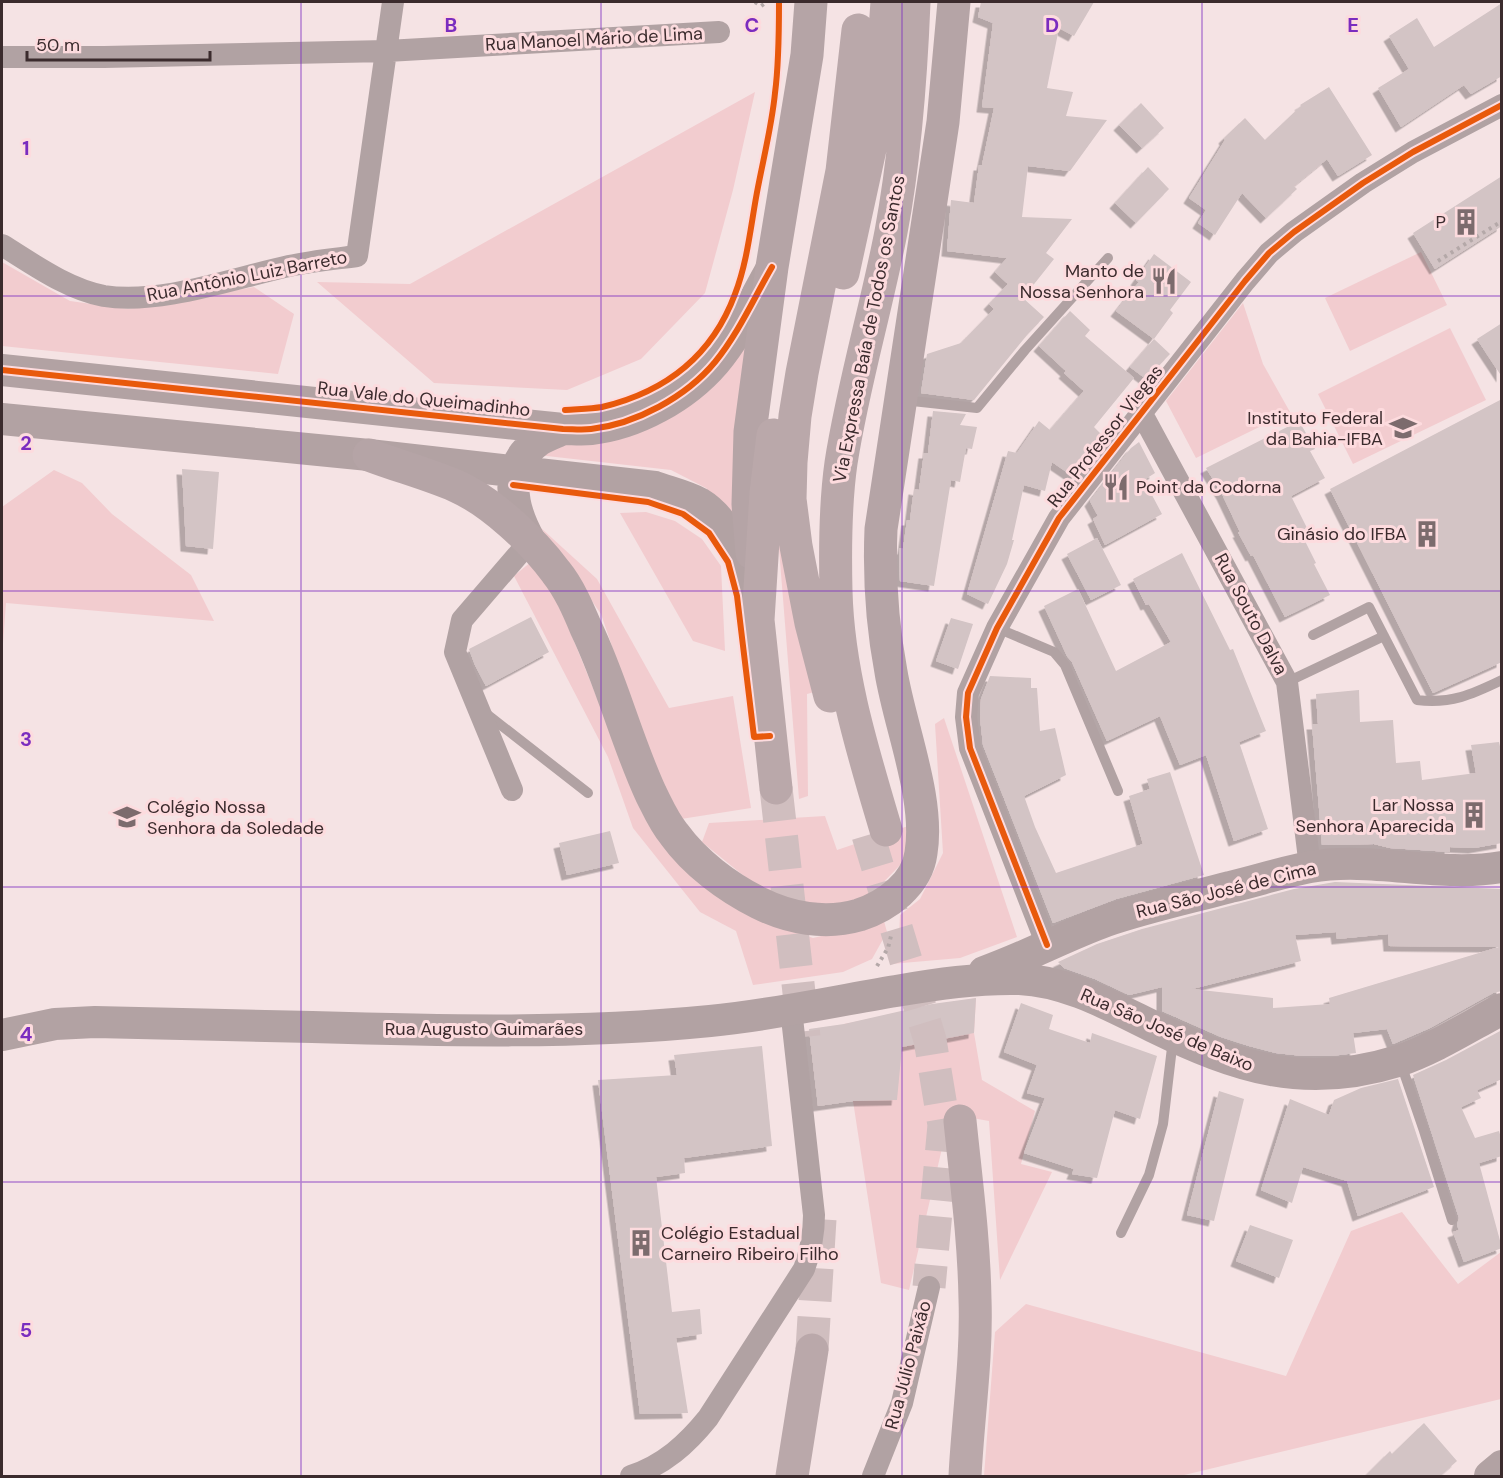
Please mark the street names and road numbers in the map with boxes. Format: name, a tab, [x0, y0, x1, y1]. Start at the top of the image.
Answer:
street label: Rua Manoel Mário de Lima	[485, 21, 703, 57]
street label: Via Expressa Baía de Todos os Santos	[827, 173, 911, 485]
street label: Rua Antônio Luiz Barreto	[145, 245, 349, 307]
street label: Rua Professor Viegas	[1042, 360, 1168, 512]
street label: Rua Vale do Queimadinho	[316, 376, 532, 422]
street label: Rua Souto Dalva	[1209, 549, 1293, 679]
street label: Rua São José de Cima	[1134, 856, 1318, 924]
street label: Rua São José de Baixo	[1077, 983, 1257, 1077]
street label: Rua Augusto Guimarães	[385, 1017, 583, 1041]
street label: Rua Júlio Paixão	[879, 1298, 937, 1432]

